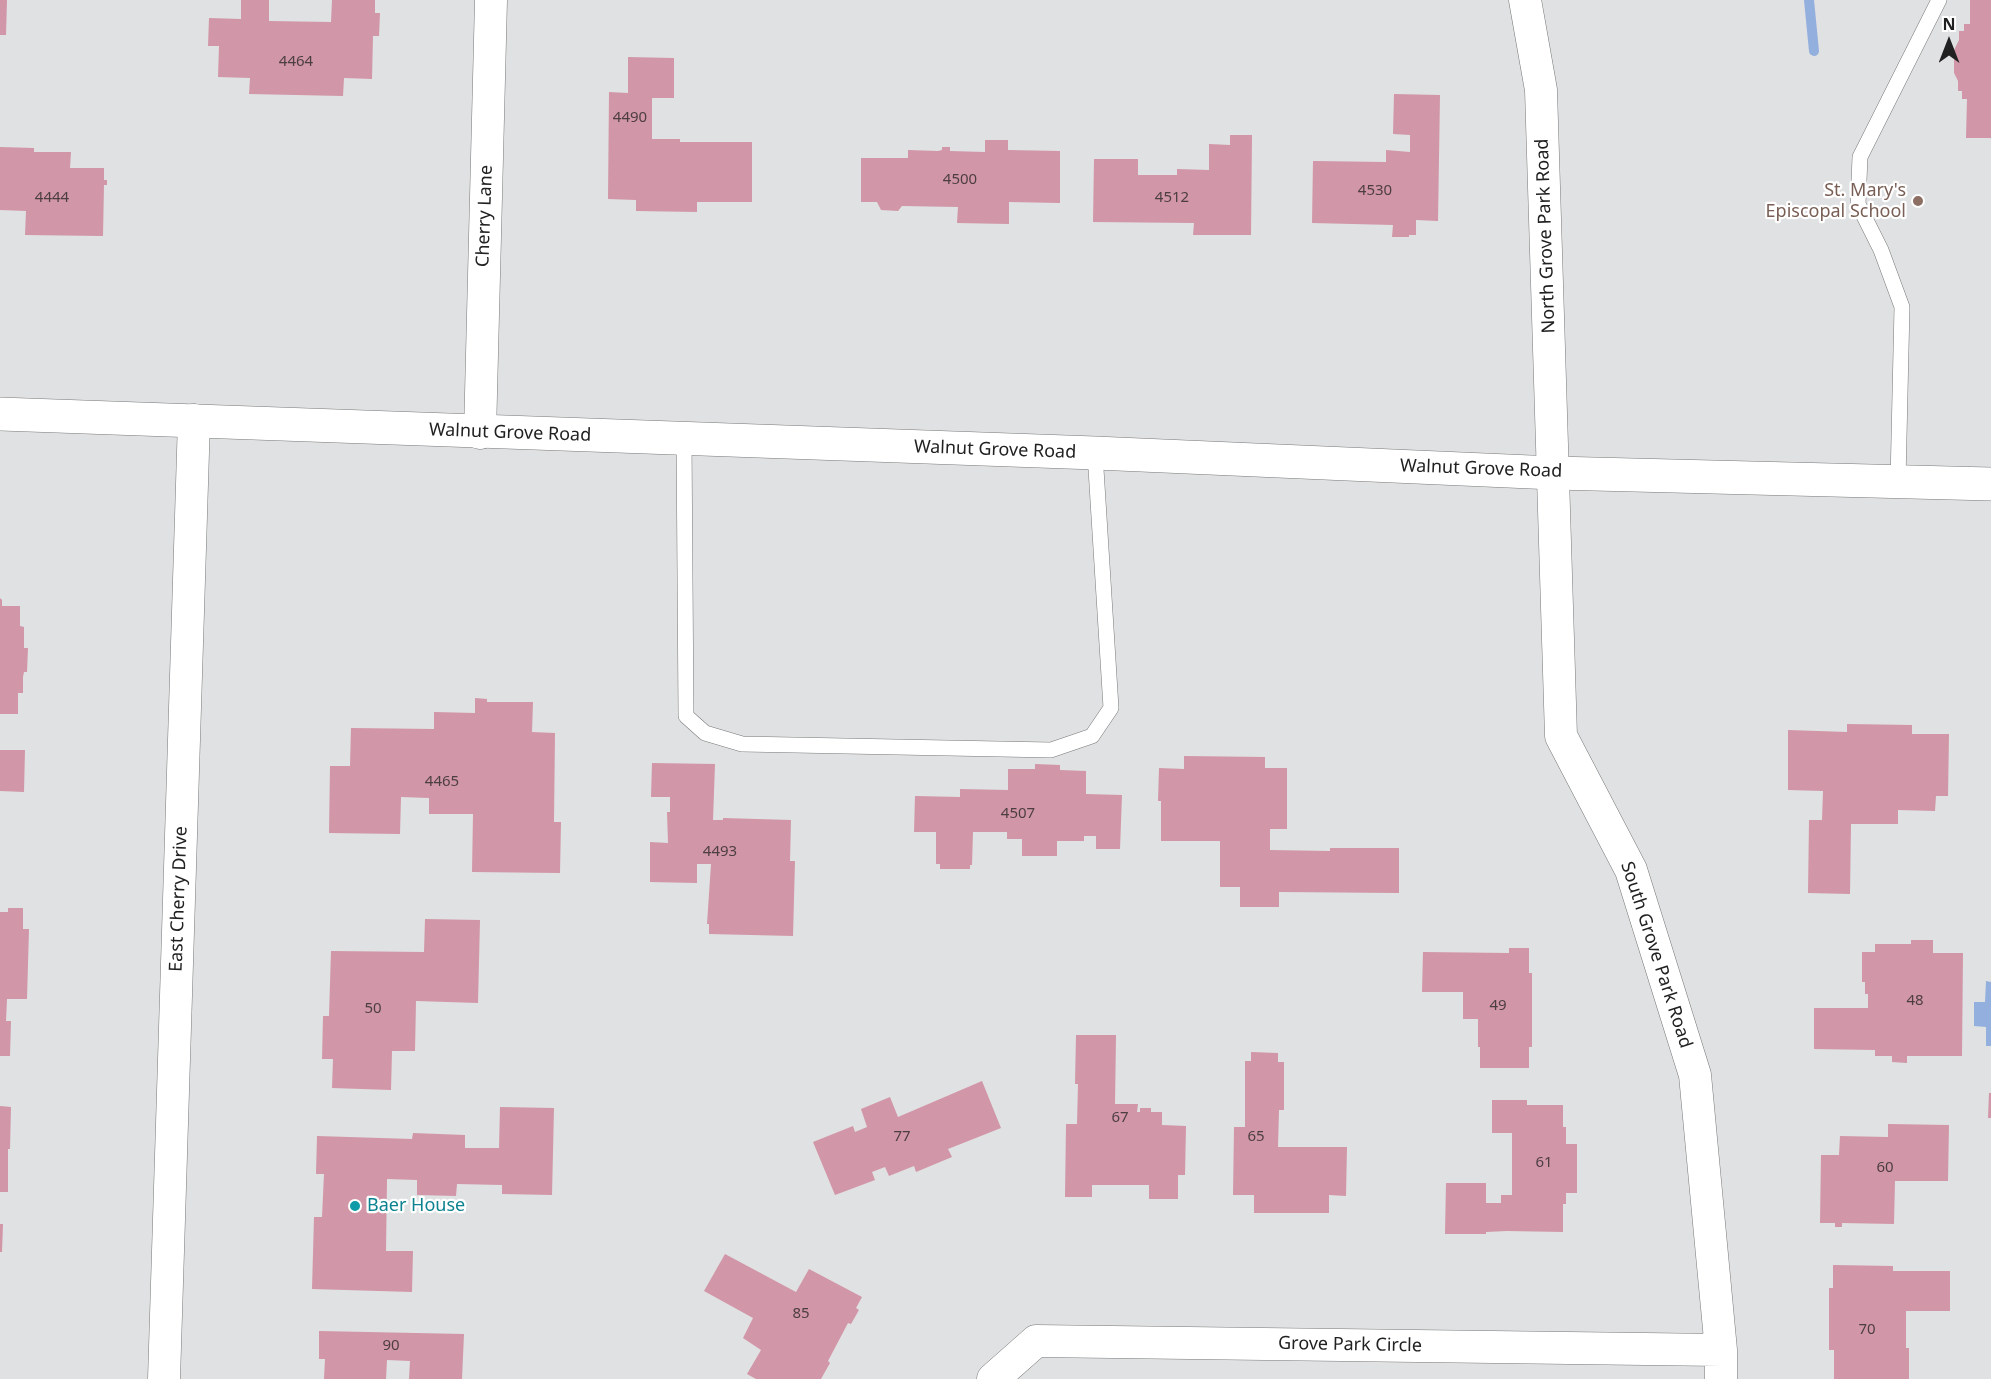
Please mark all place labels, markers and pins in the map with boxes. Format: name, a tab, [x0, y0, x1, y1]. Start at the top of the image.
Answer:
place label: St. Mary's Episcopal School	[1766, 180, 1906, 222]
marker: St. Mary's Episcopal School	[1911, 194, 1925, 208]
place label: Baer House	[367, 1195, 465, 1217]
marker: Baer House	[348, 1199, 362, 1213]

